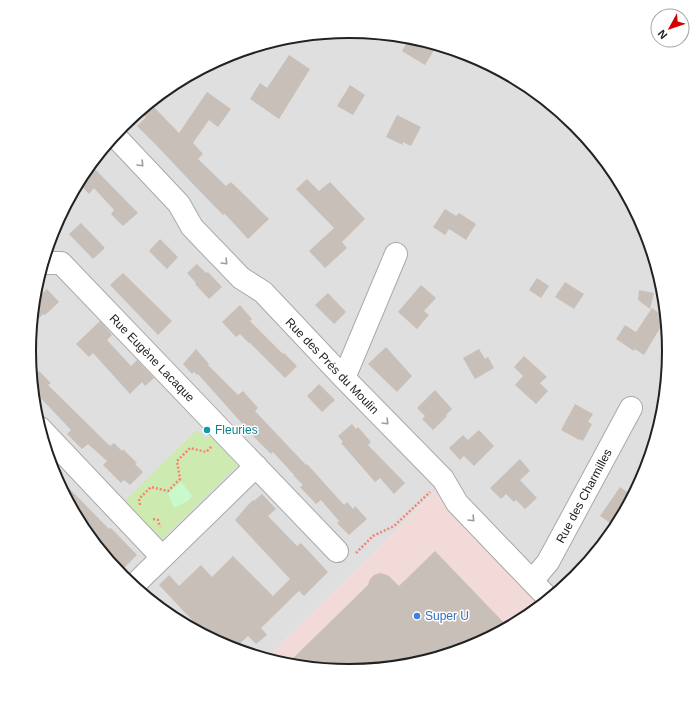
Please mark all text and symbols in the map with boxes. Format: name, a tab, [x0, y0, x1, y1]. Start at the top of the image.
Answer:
north arrow	[650, 8, 690, 48]
text: N	[655, 27, 669, 41]
one-way arrow	[136, 159, 143, 166]
one-way arrow	[220, 257, 228, 265]
street label: Rue Eugène Lacaque	[107, 311, 198, 405]
street label: Rue des Prés du Moulin	[282, 315, 382, 417]
one-way arrow	[382, 417, 389, 425]
place label: Fleuries	[215, 423, 258, 437]
marker: Fleuries	[202, 425, 212, 435]
street label: Rue des Charmilles	[553, 446, 615, 546]
one-way arrow	[467, 514, 475, 522]
place label: Super U	[425, 609, 469, 623]
marker: Super U	[412, 611, 422, 621]

